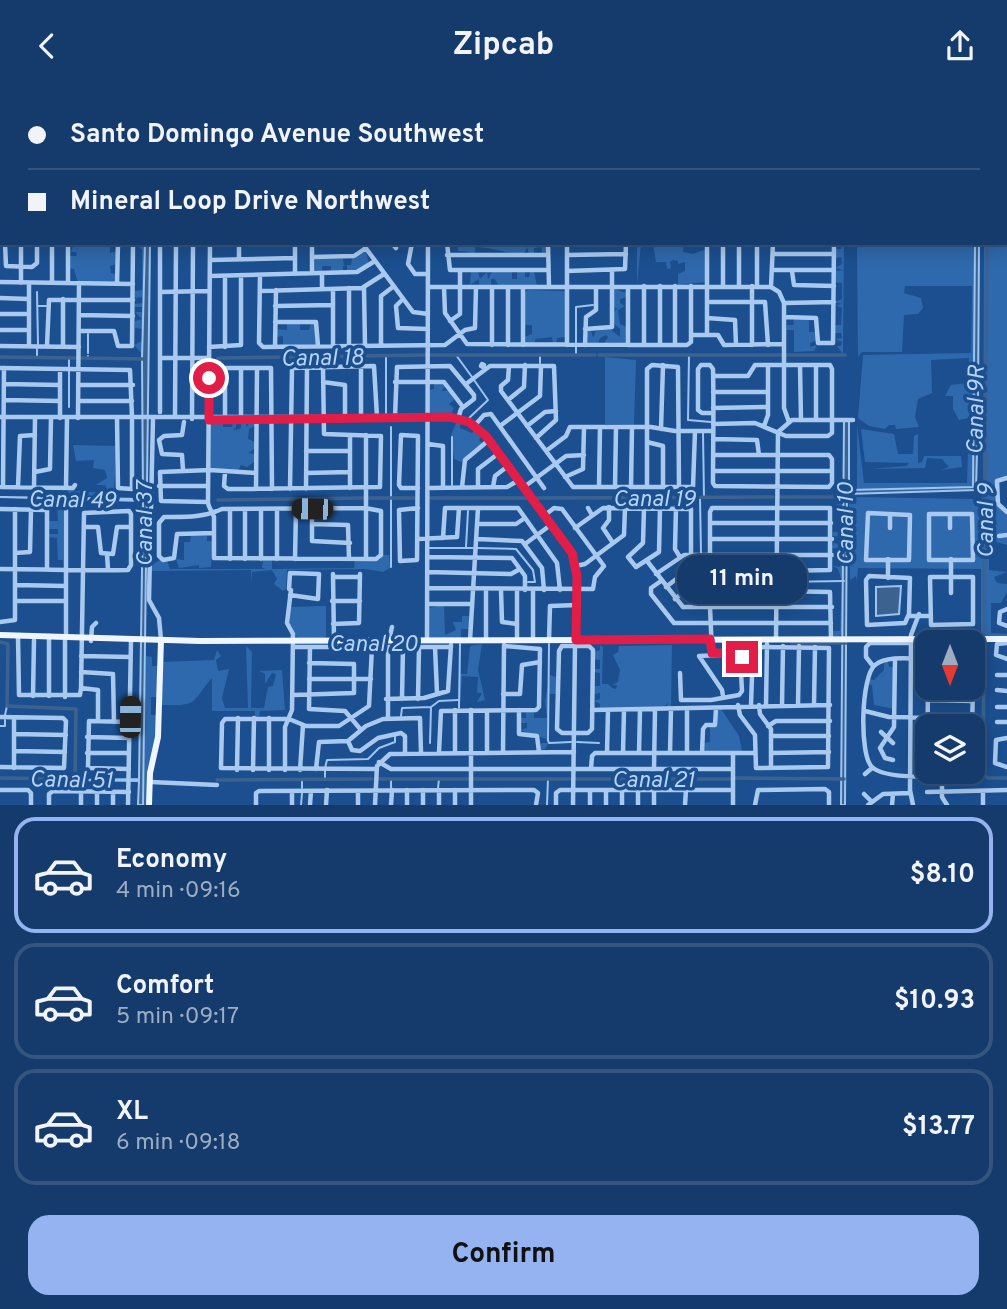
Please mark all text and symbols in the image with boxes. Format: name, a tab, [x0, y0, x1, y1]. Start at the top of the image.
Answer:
text: Zipcab	[453, 26, 554, 66]
icon: back	[28, 27, 66, 65]
icon: share	[941, 27, 979, 65]
text: Santo Domingo Avenue Southwest	[70, 119, 484, 152]
text: Mineral Loop Drive Northwest	[70, 186, 430, 219]
water label: Canal 18	[280, 344, 364, 375]
route start	[193, 362, 225, 394]
water label: Canal 9R	[962, 364, 993, 455]
water label: Canal 37	[132, 478, 161, 567]
water label: Canal 10	[833, 482, 862, 566]
water label: Canal 9	[973, 483, 1002, 558]
water label: Canal 49	[28, 486, 117, 517]
water label: Canal 19	[613, 486, 696, 515]
car	[291, 498, 334, 520]
callout: 11 min	[677, 555, 807, 605]
text: 11 min	[710, 565, 774, 594]
north arrow	[915, 630, 985, 700]
map controls	[915, 630, 985, 784]
water label: Canal 20	[329, 631, 418, 660]
route end	[726, 641, 758, 673]
car	[120, 696, 141, 738]
button: layers	[915, 714, 985, 784]
water label: Canal 51	[29, 766, 114, 797]
water label: Canal 21	[612, 767, 696, 796]
icon: car	[32, 844, 95, 907]
text: Economy	[116, 844, 227, 877]
text: $8.10	[910, 859, 975, 892]
text: 4 min · 09:16	[116, 877, 241, 906]
icon: car	[32, 970, 95, 1033]
text: Comfort	[116, 970, 214, 1003]
text: $10.93	[894, 985, 975, 1018]
text: 5 min · 09:17	[116, 1003, 239, 1032]
icon: car	[32, 1096, 95, 1159]
text: XL	[116, 1096, 148, 1129]
text: $13.77	[902, 1111, 975, 1144]
text: 6 min · 09:18	[116, 1129, 241, 1158]
button: Confirm	[28, 1215, 979, 1295]

